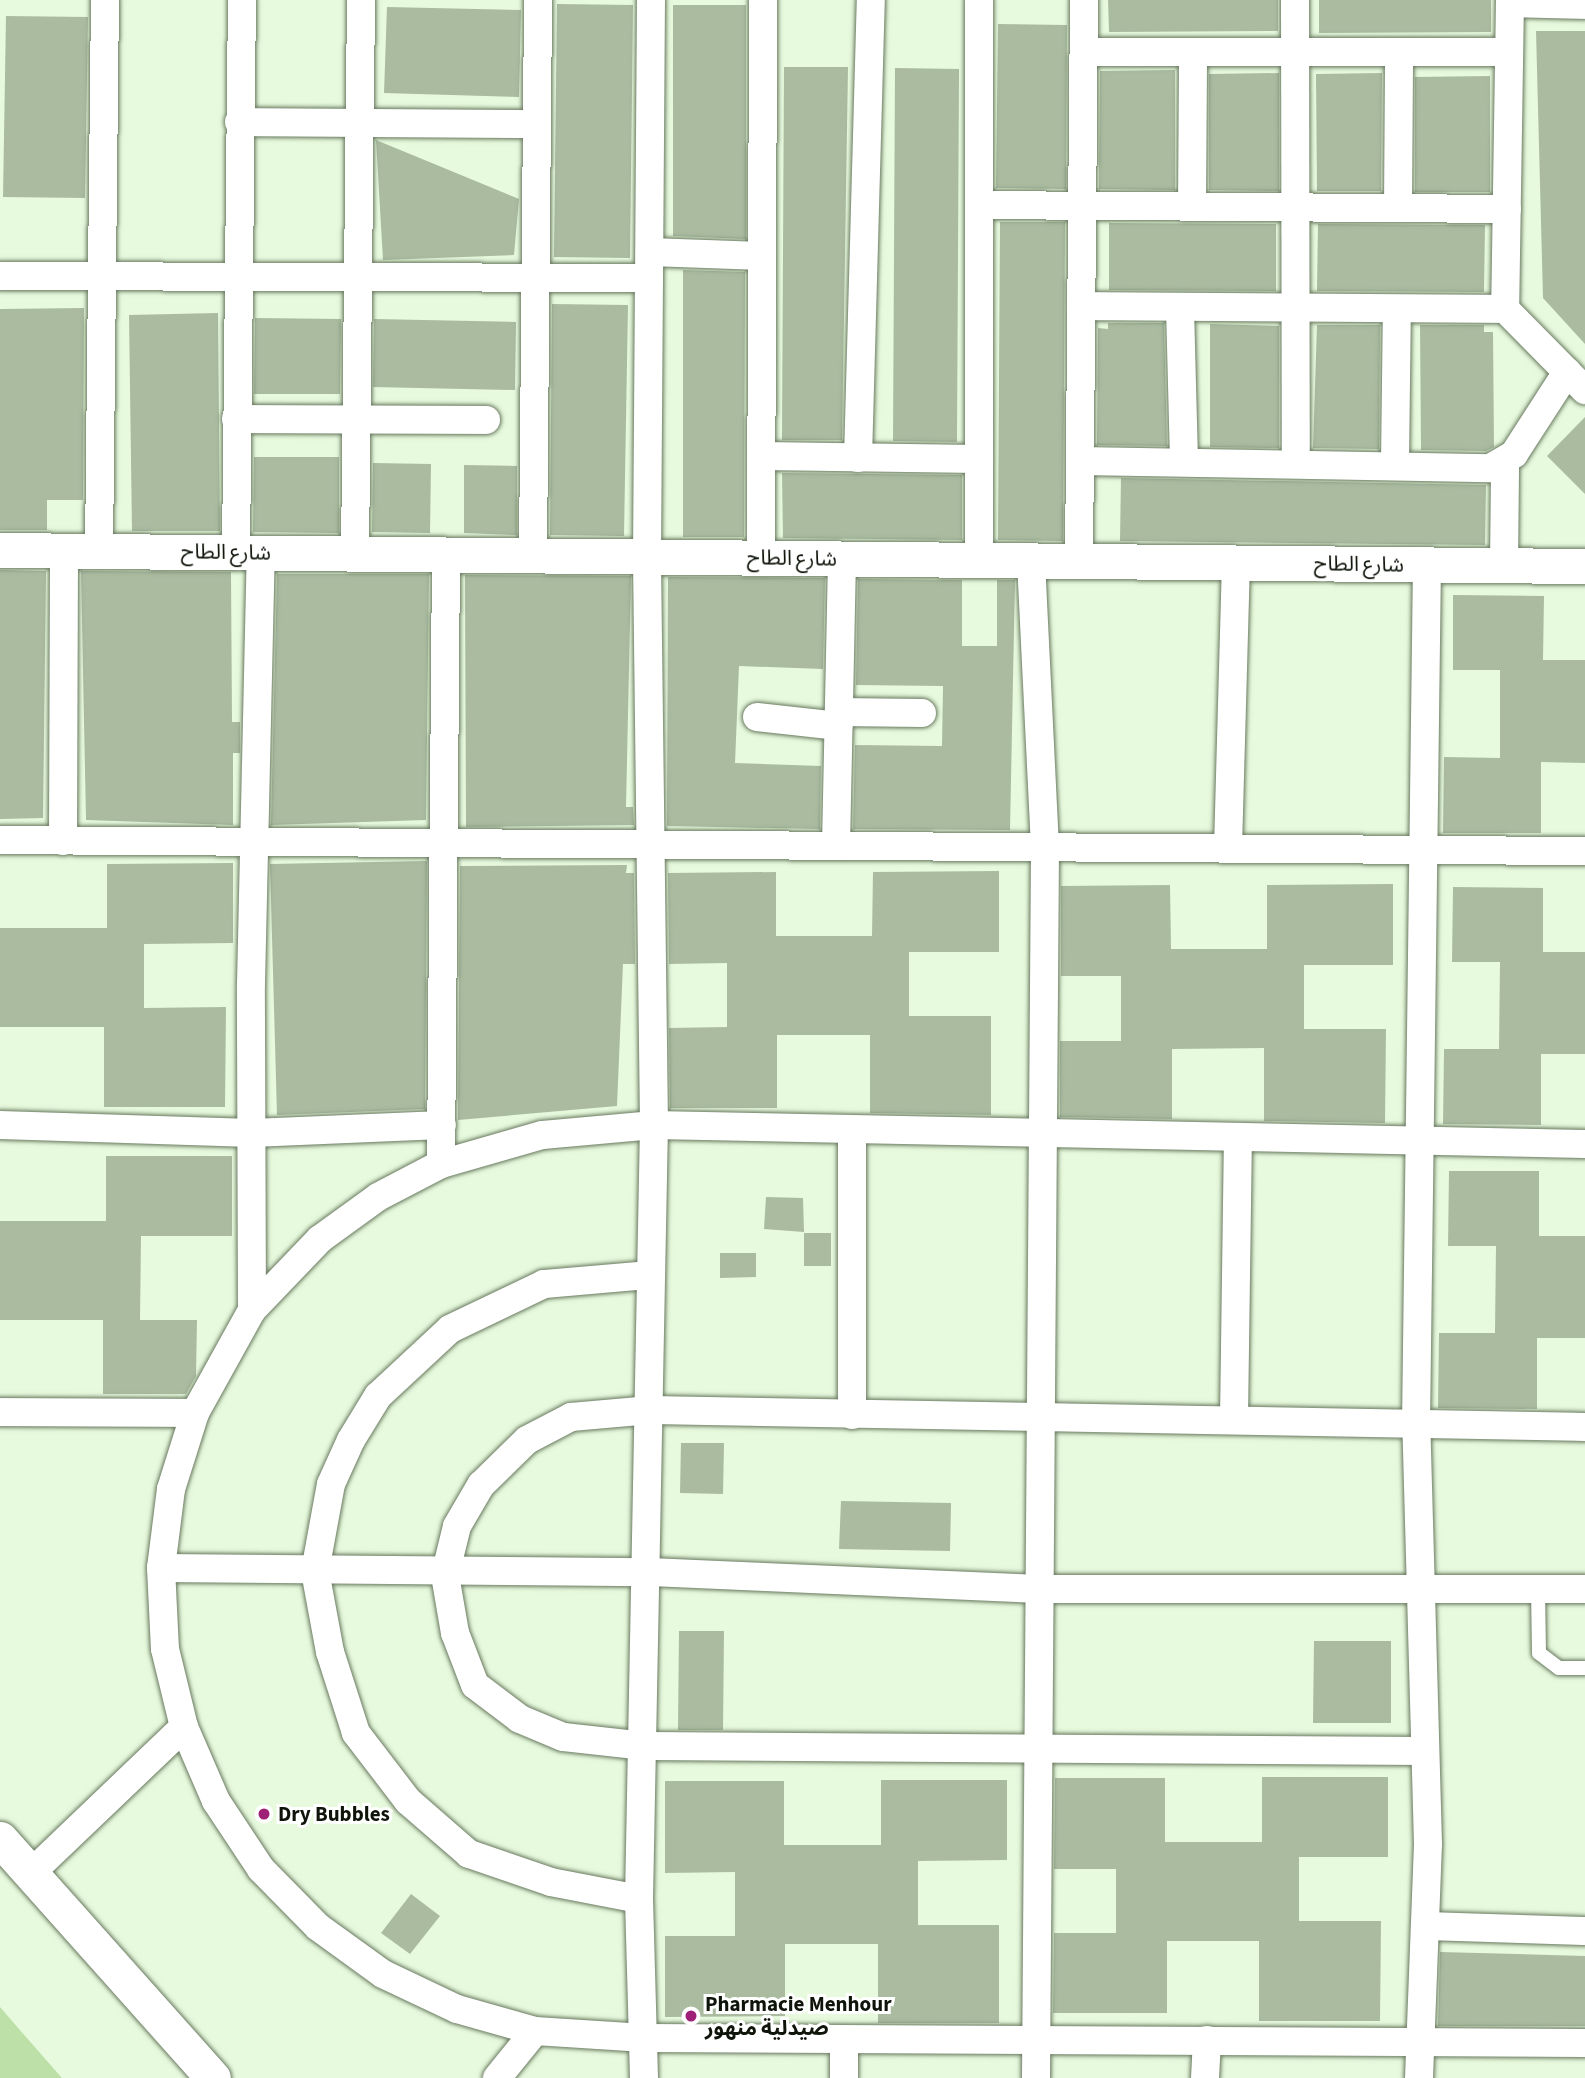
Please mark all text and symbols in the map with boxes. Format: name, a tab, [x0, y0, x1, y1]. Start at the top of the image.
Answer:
street label: شارع الطاح	[181, 539, 271, 565]
street label: شارع الطاح	[747, 545, 837, 571]
street label: شارع الطاح	[1314, 551, 1404, 577]
place label: Dry Bubbles	[278, 1801, 390, 1827]
marker: Dry Bubbles	[256, 1806, 272, 1822]
place label: Pharmacie Menhour صيدلية منهور	[705, 1991, 892, 2041]
marker: Pharmacie Menhour صيدلية منهور	[683, 2008, 699, 2024]

